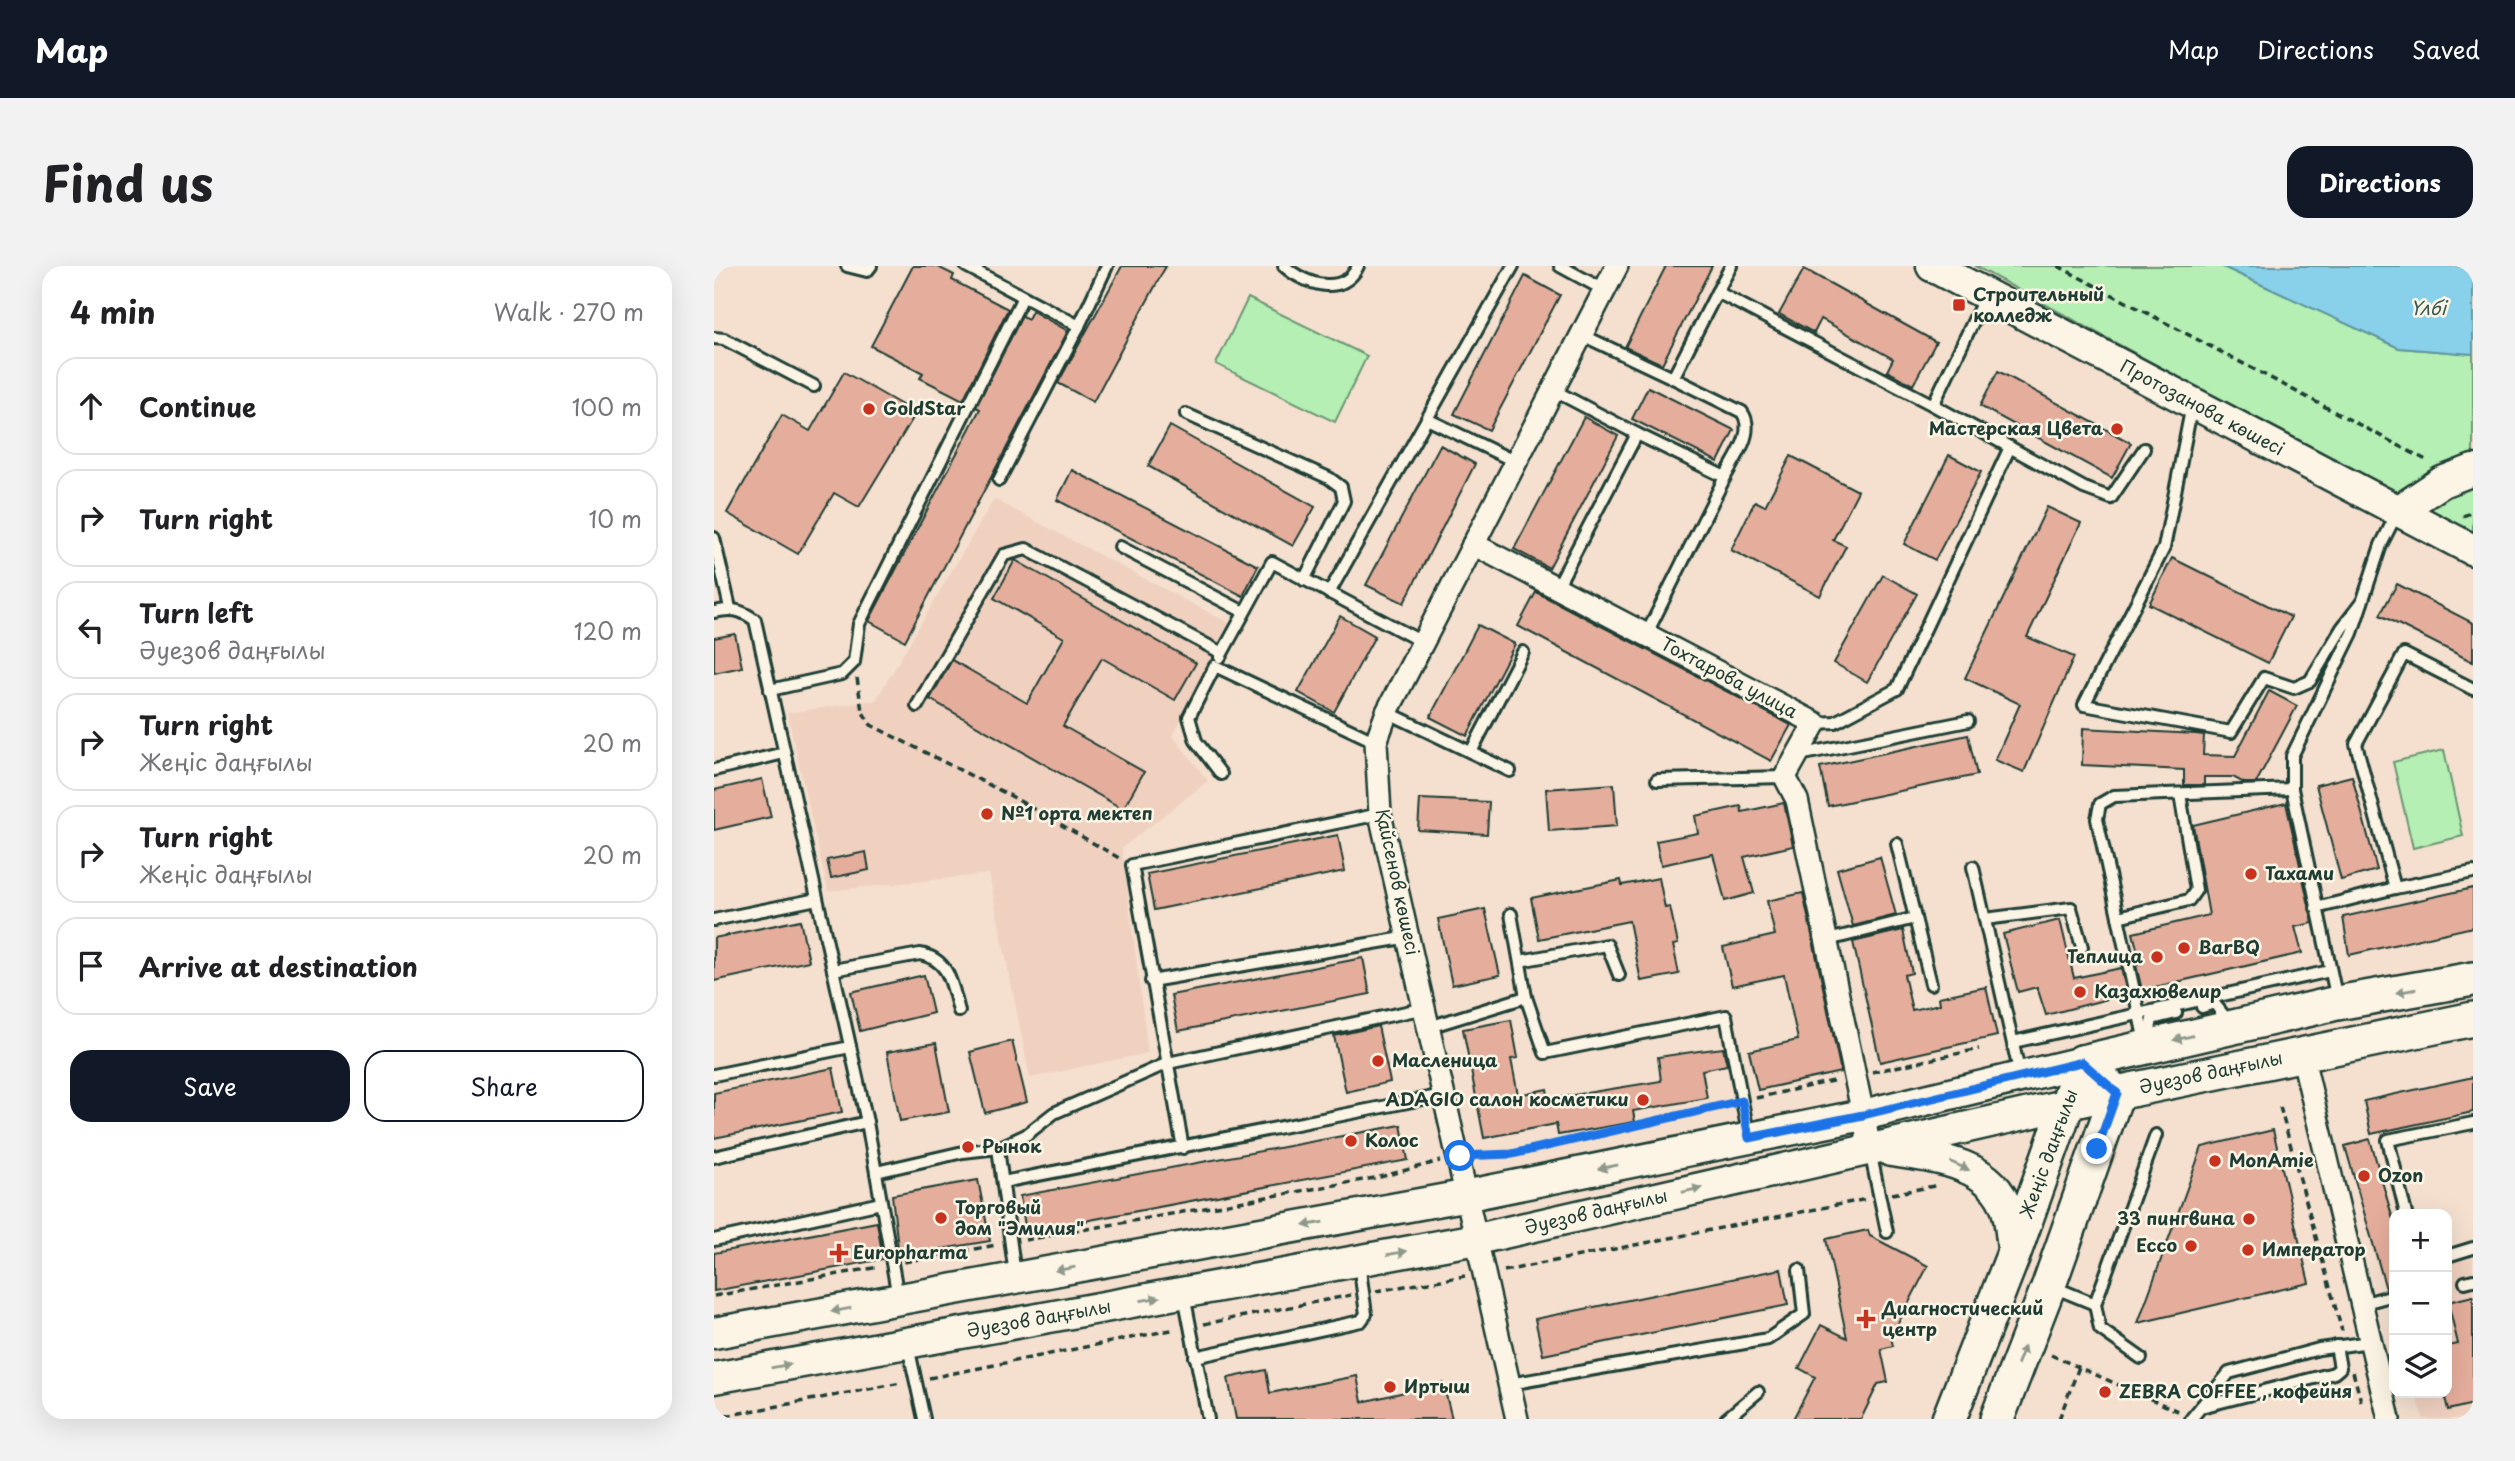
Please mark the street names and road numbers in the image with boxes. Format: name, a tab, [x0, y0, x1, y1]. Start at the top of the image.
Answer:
street label: Протозанова көшесі	[2116, 352, 2290, 462]
street label: Тохтарова улица	[1656, 629, 1804, 724]
street label: Қайсенов көшесі	[1370, 806, 1427, 958]
street label: Әуезов даңғылы	[2136, 1043, 2285, 1100]
street label: Жеңіс даңғылы	[2012, 1085, 2084, 1222]
street label: Әуезов даңғылы	[1521, 1181, 1670, 1240]
street label: Әуезов даңғылы	[964, 1292, 1113, 1344]

